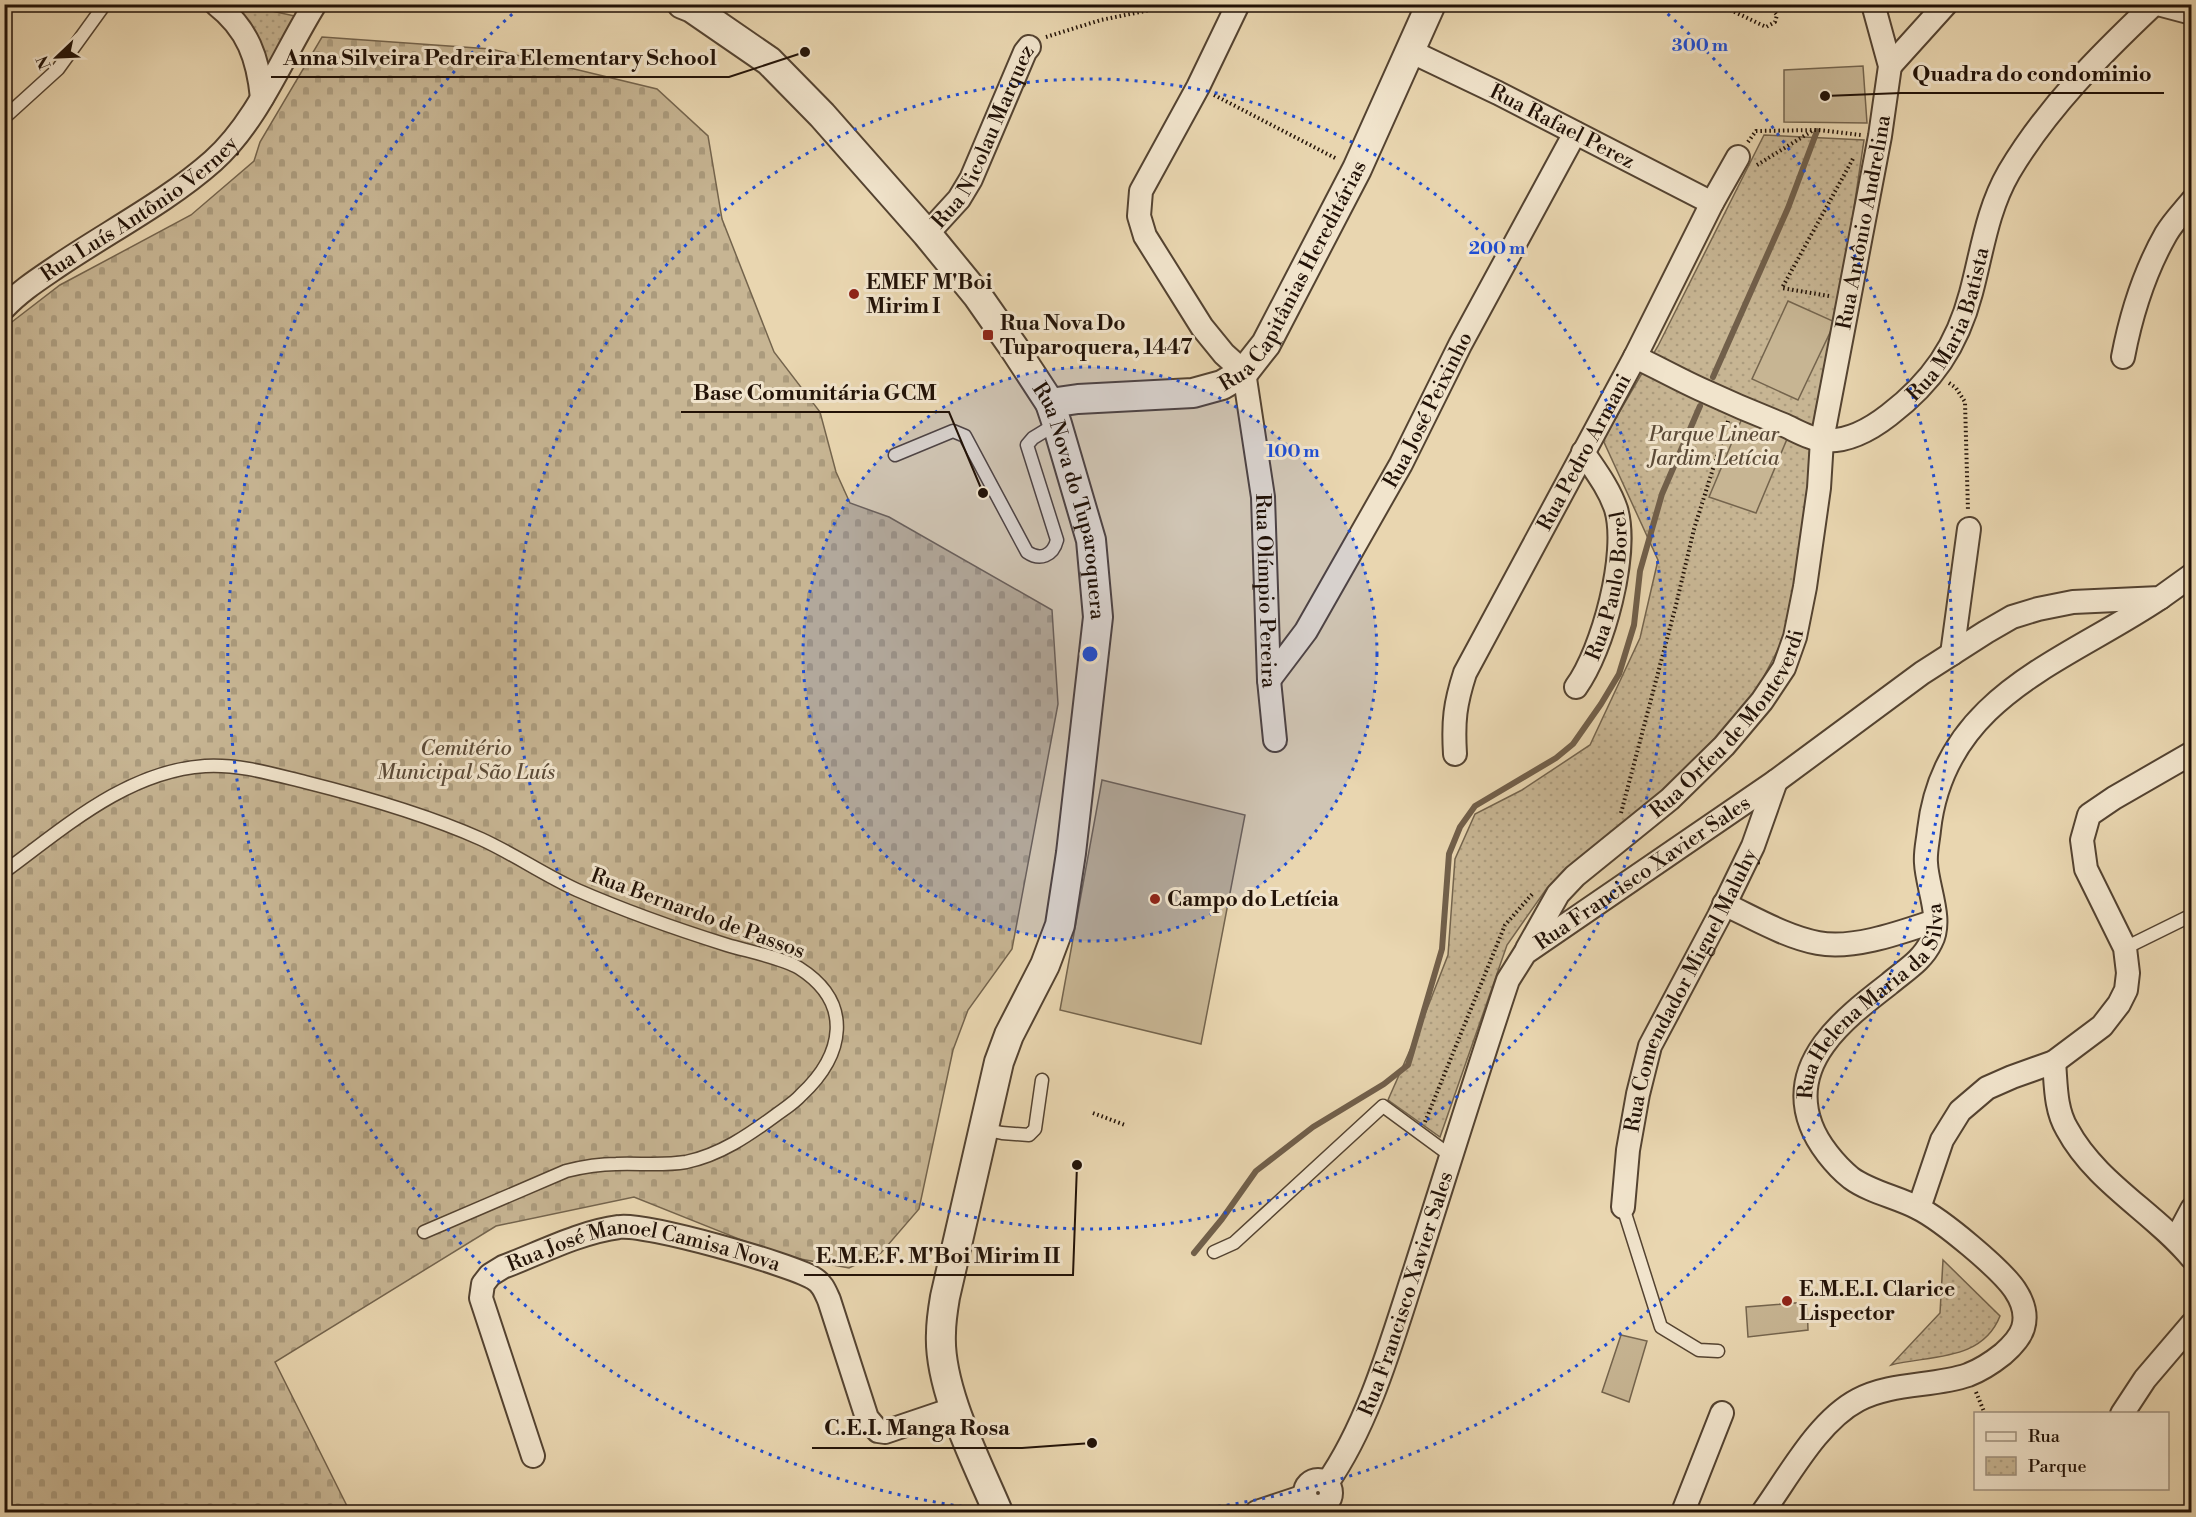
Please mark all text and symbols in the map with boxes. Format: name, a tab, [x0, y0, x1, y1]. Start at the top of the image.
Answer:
north arrow	[27, 27, 87, 87]
text: 300 m	[1672, 34, 1729, 57]
callout: Anna Silveira Pedreira Elementary School	[271, 37, 729, 77]
street label: Rua Nicolau Marquez	[926, 39, 1040, 234]
text: Anna Silveira Pedreira Elementary School	[282, 45, 717, 72]
text: N	[32, 52, 56, 72]
callout: Quadra do condominio	[1901, 53, 2164, 93]
text: Quadra do condominio	[1912, 61, 2152, 88]
street label: Rua Rafael Perez	[1485, 79, 1639, 175]
street label: Rua Antônio Andrelina	[1831, 113, 1897, 332]
street label: Rua Luís Antônio Verney	[36, 131, 245, 288]
street label: Rua Capitânias Hereditárias	[1215, 157, 1373, 398]
text: 200 m	[1469, 237, 1526, 260]
street label: Rua Maria Batista	[1901, 245, 1996, 408]
place label: EMEF M'Boi Mirim I	[866, 270, 993, 320]
marker: EMEF M'Boi Mirim I	[847, 287, 861, 301]
place label: Rua Nova Do Tuparoquera, 1447	[1000, 311, 1193, 361]
marker: Rua Nova Do Tuparoquera, 1447	[981, 328, 995, 342]
street label: Rua José Peixinho	[1378, 328, 1479, 493]
street label: Rua Pedro Armani	[1532, 370, 1637, 536]
callout: Base Comunitária GCM	[681, 372, 949, 412]
street label: Rua Nova do Tuparoquera	[1026, 378, 1110, 621]
text: Base Comunitária GCM	[693, 380, 937, 407]
park label: Parque Linear Jardim Letícia	[1647, 422, 1780, 472]
text: 100 m	[1266, 440, 1320, 463]
street label: Rua Olímpio Pereira	[1249, 493, 1282, 690]
street label: Rua Paulo Borel	[1580, 508, 1634, 665]
street label: Rua Orfeu de Monteverdi	[1645, 627, 1810, 824]
centre of rings	[1080, 644, 1100, 664]
park label: Cemitério Municipal São Luís	[377, 736, 555, 786]
street label: Rua Francisco Xavier Sales	[1530, 790, 1756, 957]
street label: Rua Comendador Miguel Maluhy	[1619, 844, 1764, 1134]
street label: Rua Bernardo de Passos	[587, 863, 809, 965]
place label: Campo do Letícia	[1167, 887, 1340, 913]
marker: Campo do Letícia	[1148, 892, 1162, 906]
street label: Rua Helena Maria da Silva	[1793, 901, 1950, 1100]
street label: Rua Francisco Xavier Sales	[1353, 1168, 1459, 1420]
text: Rua José Manoel Camisa Nova	[503, 1215, 784, 1278]
callout: E.M.E.F. M'Boi Mirim II	[804, 1235, 1073, 1275]
text: E.M.E.F. M'Boi Mirim II	[816, 1243, 1061, 1270]
street label: Rua José Manoel Camisa Nova	[503, 1256, 787, 1282]
place label: E.M.E.I. Clarice Lispector	[1799, 1277, 1955, 1327]
marker: E.M.E.I. Clarice Lispector	[1780, 1294, 1794, 1308]
callout: C.E.I. Manga Rosa	[812, 1408, 1022, 1448]
legend	[1974, 1412, 2169, 1490]
text: C.E.I. Manga Rosa	[824, 1415, 1011, 1442]
text: Rua	[2028, 1425, 2061, 1448]
text: Parque	[2028, 1455, 2087, 1478]

